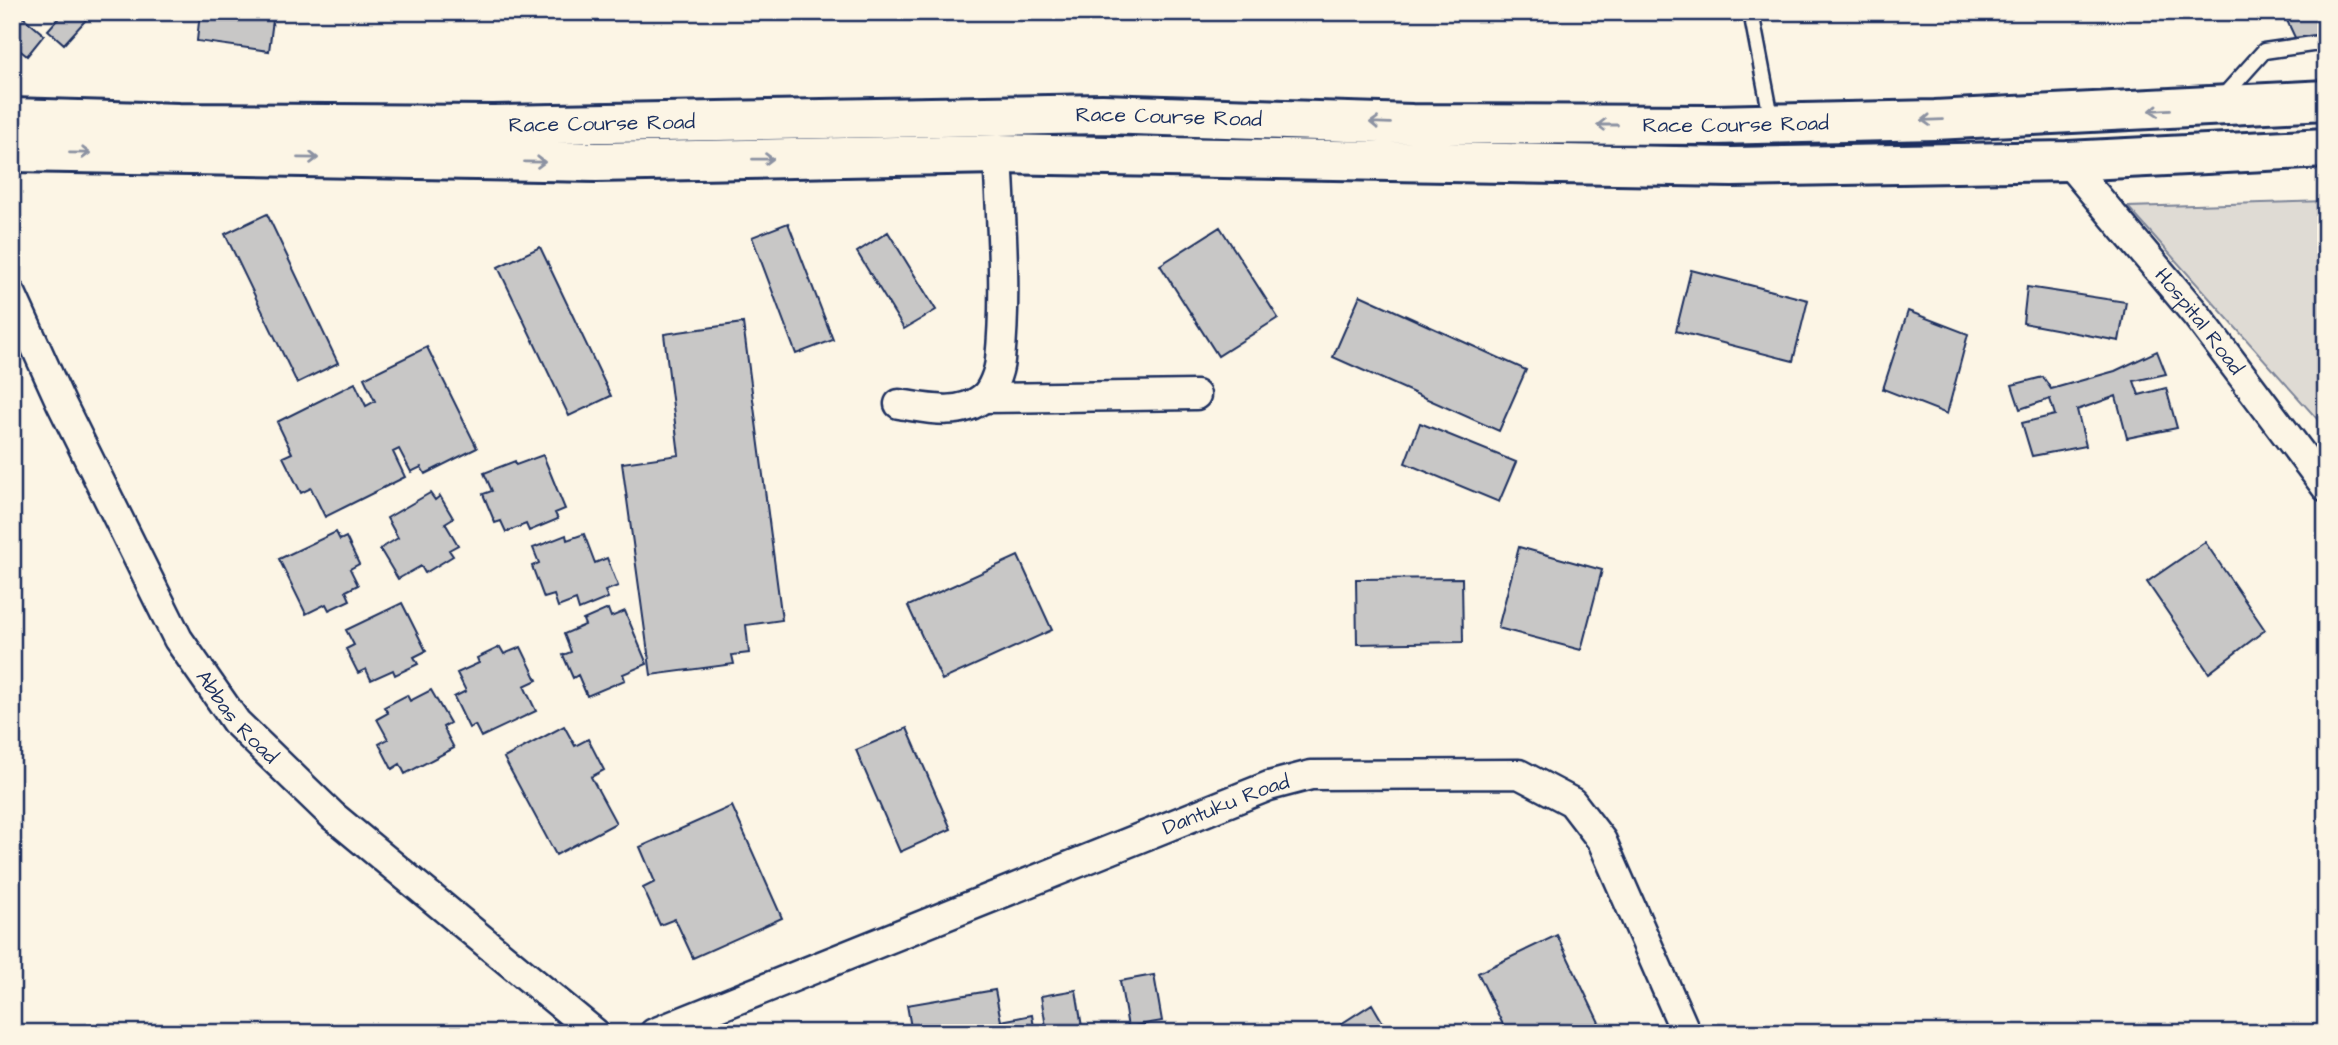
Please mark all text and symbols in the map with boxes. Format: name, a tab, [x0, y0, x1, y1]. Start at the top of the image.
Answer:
street label: Race Course Road	[1075, 100, 1263, 134]
one-way arrow	[2149, 103, 2172, 116]
street label: Race Course Road	[508, 107, 696, 140]
street label: Race Course Road	[1642, 108, 1829, 140]
one-way arrow	[1921, 113, 1944, 127]
one-way arrow	[1368, 116, 1391, 129]
one-way arrow	[1596, 118, 1619, 132]
one-way arrow	[69, 147, 92, 160]
one-way arrow	[296, 152, 319, 165]
one-way arrow	[751, 152, 774, 166]
one-way arrow	[524, 155, 547, 168]
street label: Hospital Road	[2148, 262, 2251, 381]
street label: Abbas Road	[189, 664, 285, 771]
street label: Dantuku Road	[1158, 767, 1293, 842]

